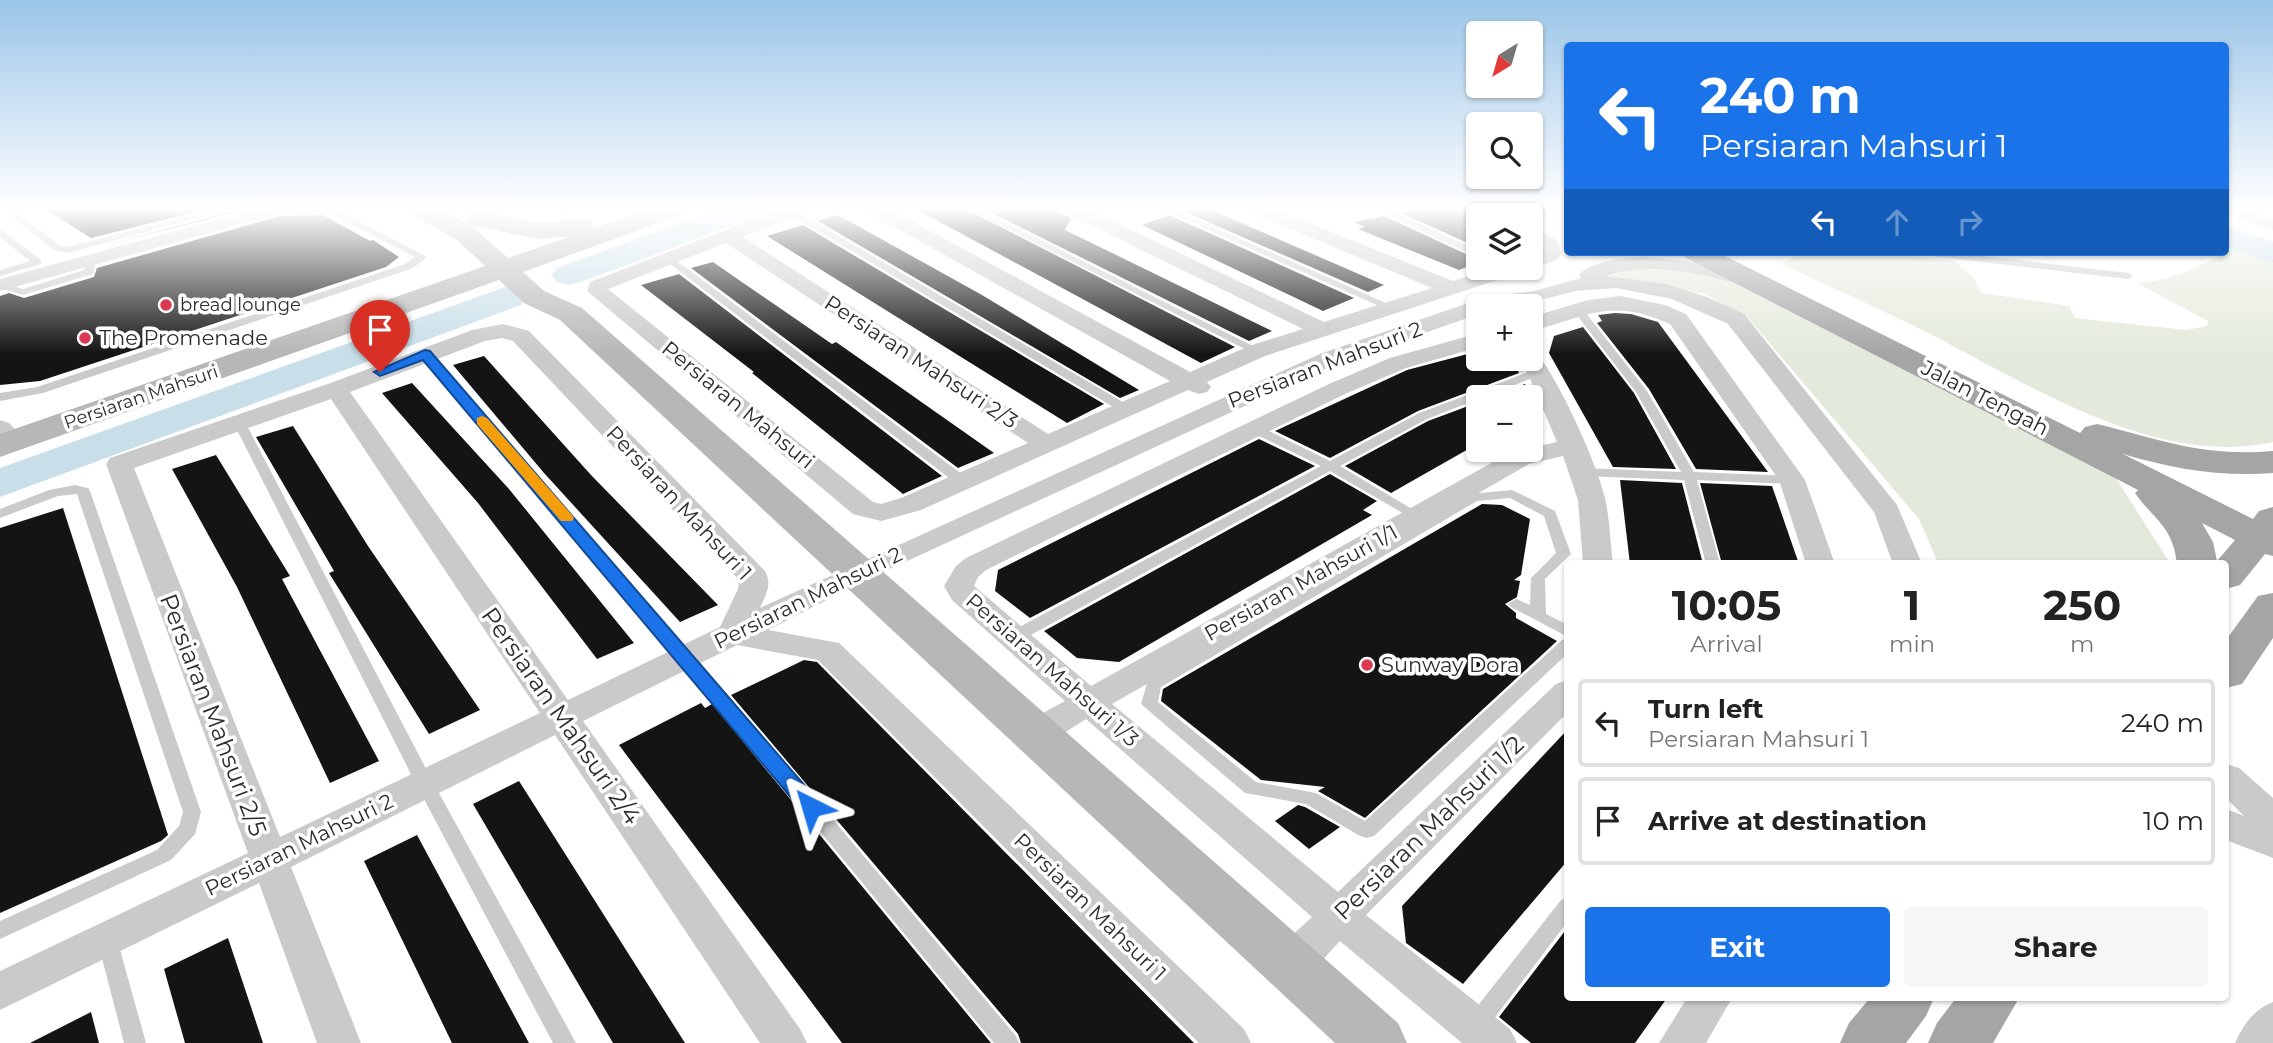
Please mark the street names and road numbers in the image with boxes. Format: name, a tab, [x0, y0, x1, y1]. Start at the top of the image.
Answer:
street label: Persiaran Mahsuri 2/3	[820, 290, 1023, 433]
street label: Persiaran Mahsuri 2	[1224, 316, 1426, 413]
street label: Persiaran Mahsuri	[657, 336, 820, 474]
street label: Jalan Tengah	[1917, 354, 2053, 440]
street label: Persiaran Mahsuri	[61, 360, 221, 434]
street label: Persiaran Mahsuri 1	[601, 420, 757, 585]
street label: Persiaran Mahsuri 1/1	[1200, 519, 1402, 646]
street label: Persiaran Mahsuri 2	[710, 541, 906, 654]
street label: Persiaran Mahsuri 1/3	[961, 588, 1144, 751]
street label: Persiaran Mahsuri 2/5	[154, 589, 273, 840]
street label: Persiaran Mahsuri 2/4	[476, 602, 647, 830]
street label: Persiaran Mahsuri 1/2	[1328, 730, 1529, 926]
street label: Persiaran Mahsuri 2	[201, 788, 397, 901]
street label: Persiaran Mahsuri 1	[1009, 828, 1172, 986]

